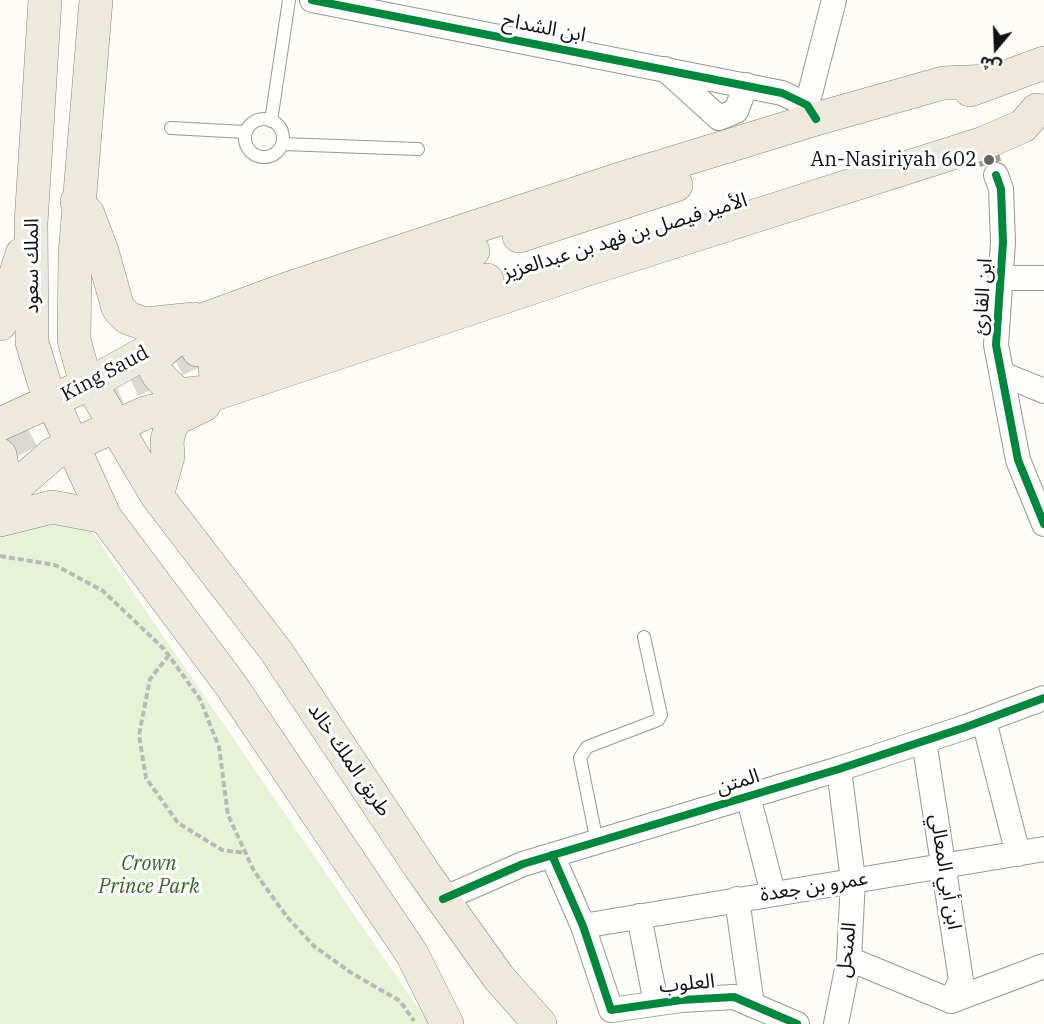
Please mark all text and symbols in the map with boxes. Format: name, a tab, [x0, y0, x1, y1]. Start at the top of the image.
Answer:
street label: ابن الشداح	[500, 8, 588, 48]
north arrow	[966, 18, 1026, 78]
text: ش	[977, 52, 1004, 78]
place label: An-Nasiriyah 602	[811, 148, 977, 172]
marker: An-Nasiriyah 602	[982, 153, 996, 167]
street label: الأمير فيصل بن فهد بن عبدالعزيز	[500, 188, 750, 286]
street label: الملك سعود	[20, 218, 44, 314]
street label: ابن القارئ	[968, 257, 998, 337]
street label: King Saud	[57, 341, 153, 407]
street label: طريق الملك خالد	[302, 699, 396, 821]
street label: المتن	[714, 764, 762, 800]
street label: ابن أبي المعالي	[924, 813, 966, 931]
park label: Crown Prince Park	[98, 852, 200, 899]
street label: عمرو بن جعدة	[758, 867, 870, 907]
street label: المنحل	[832, 921, 862, 979]
street label: العلوب	[658, 970, 716, 998]

